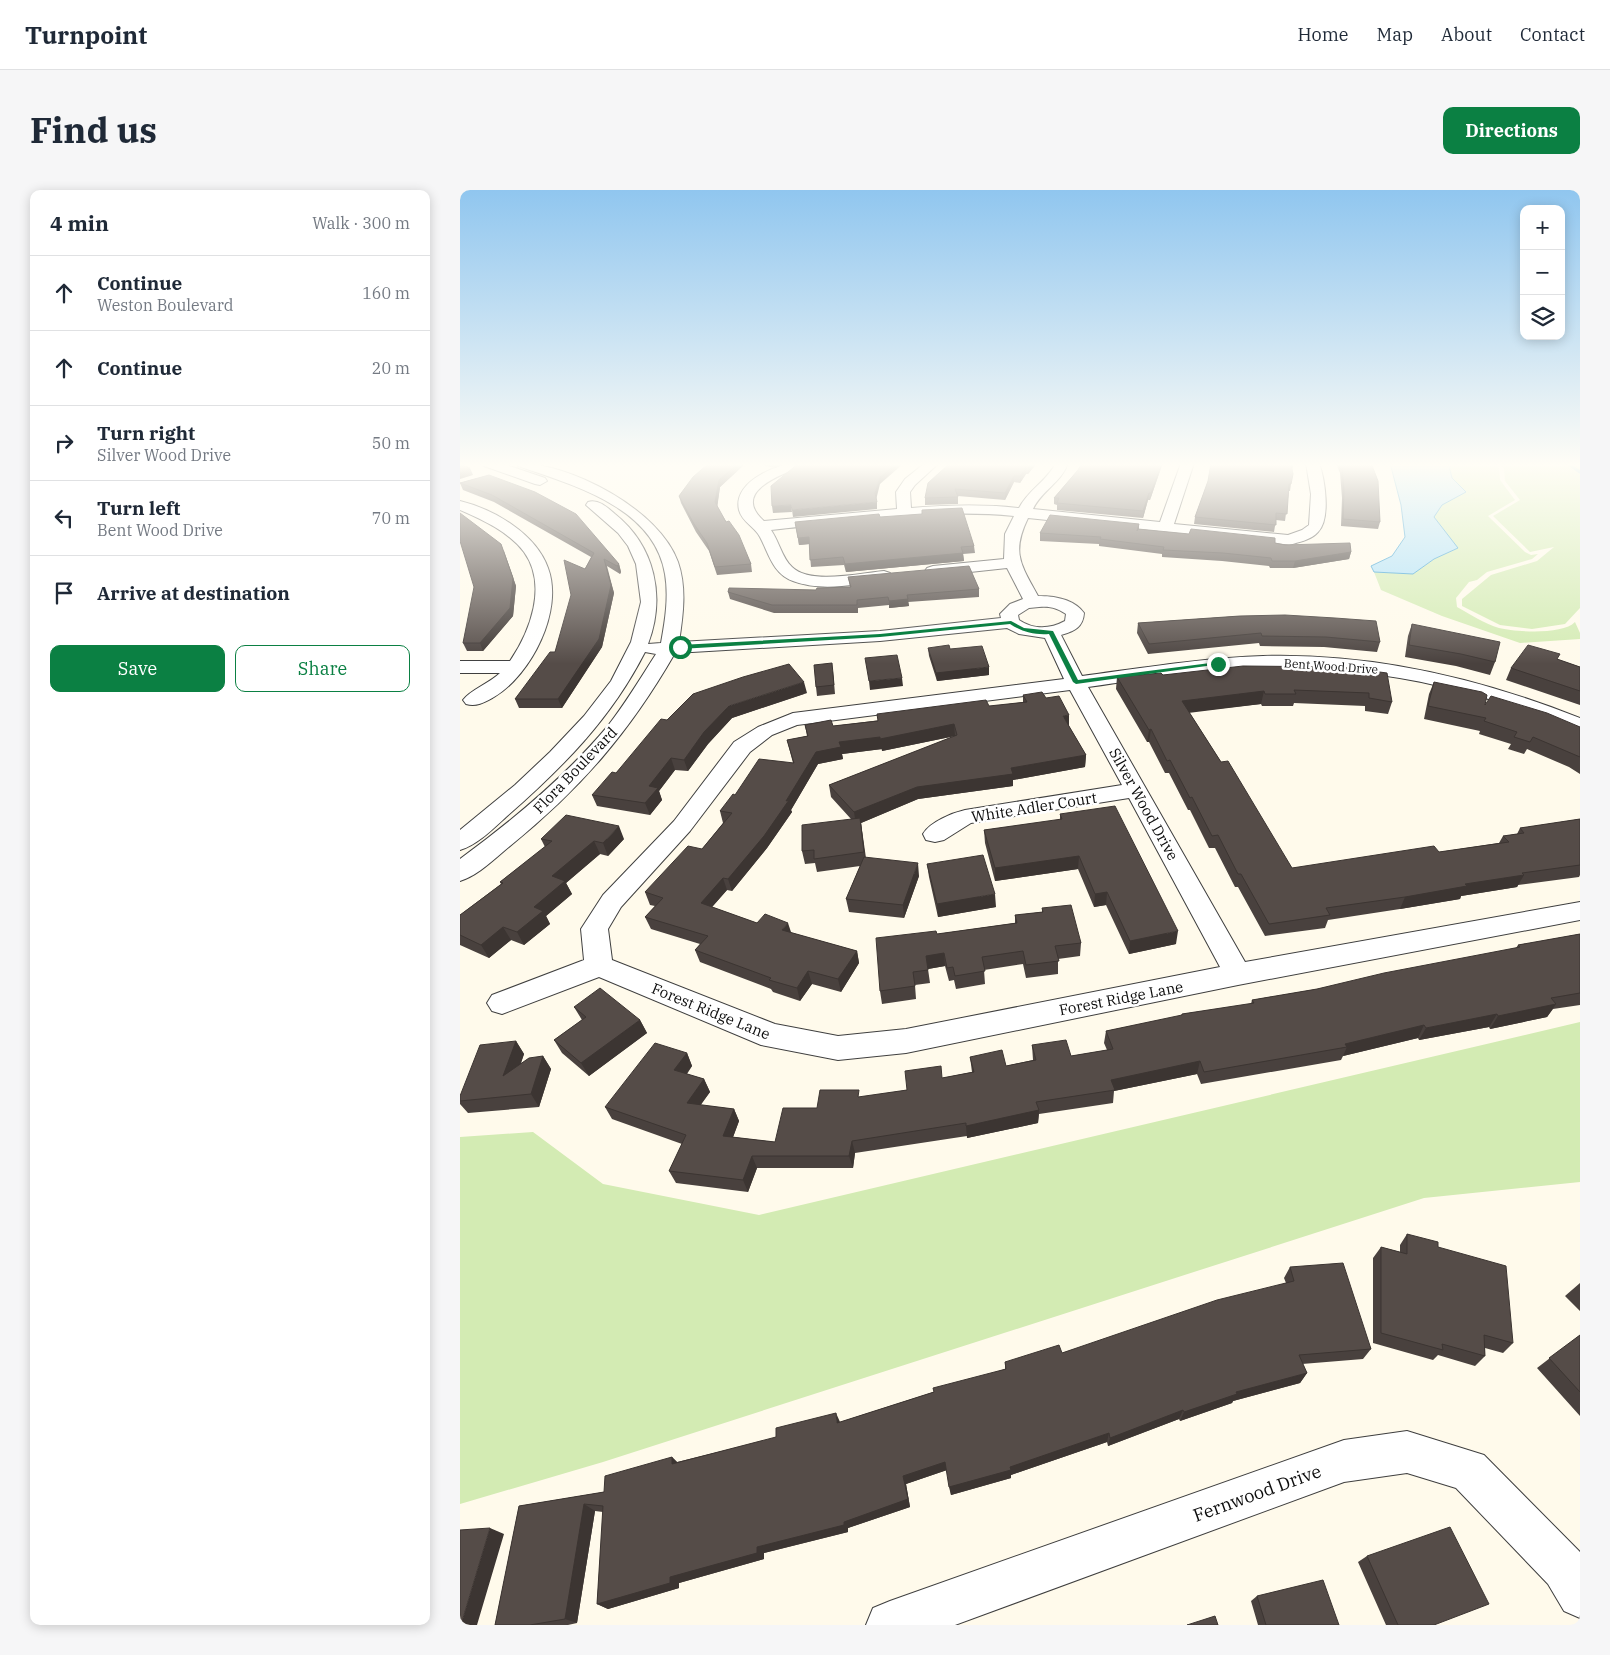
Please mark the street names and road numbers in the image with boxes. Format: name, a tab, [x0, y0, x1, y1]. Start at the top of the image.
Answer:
street label: Bent Wood Drive	[1283, 655, 1379, 677]
street label: Flora Boulevard	[529, 723, 621, 817]
street label: Silver Wood Drive	[1105, 744, 1183, 864]
street label: White Adler Court	[970, 788, 1098, 826]
street label: Forest Ridge Lane	[1057, 977, 1185, 1019]
street label: Forest Ridge Lane	[649, 979, 773, 1043]
street label: Fernwood Drive	[1190, 1459, 1324, 1527]

